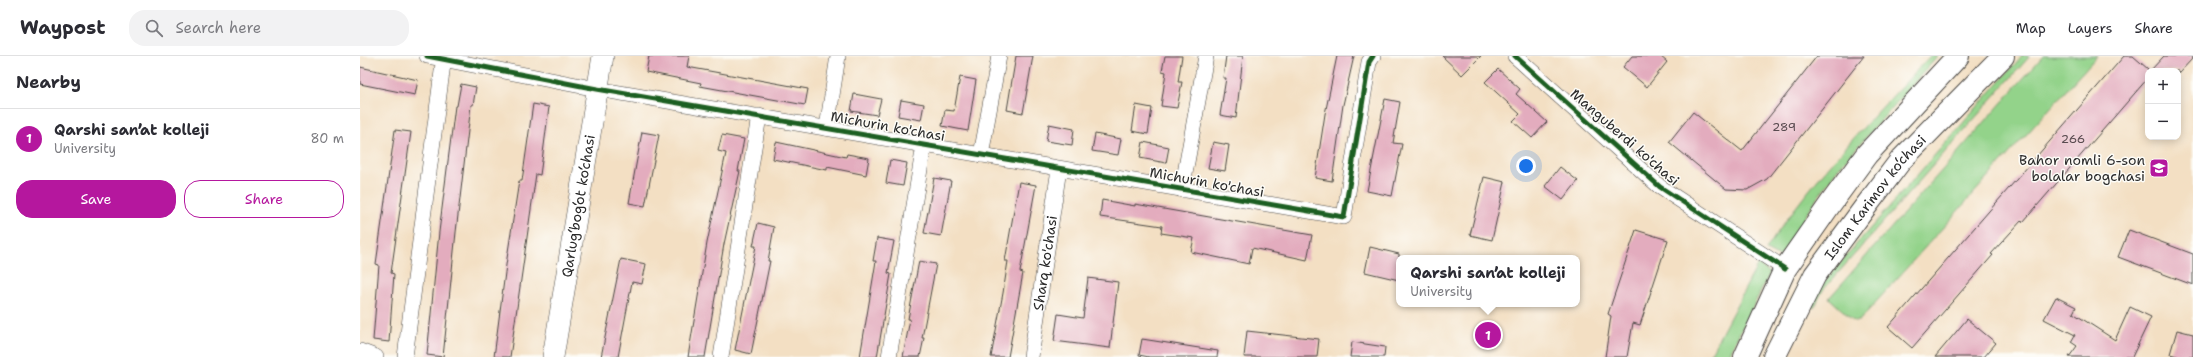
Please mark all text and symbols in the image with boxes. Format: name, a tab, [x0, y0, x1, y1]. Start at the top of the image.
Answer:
search box	[129, 10, 409, 46]
text: Waypost	[20, 15, 105, 40]
icon: search	[143, 17, 165, 39]
text: Search here	[175, 18, 261, 38]
text: Map	[2016, 19, 2046, 37]
text: Layers	[2068, 19, 2112, 37]
text: Share	[2134, 19, 2173, 37]
map controls	[2145, 68, 2181, 140]
button: +	[2145, 68, 2181, 104]
text: Nearby	[16, 71, 81, 93]
street label: Manguberdi ko'chasi	[1567, 85, 1683, 189]
button: −	[2145, 104, 2181, 140]
street label: Michurin ko'chasi	[829, 107, 947, 145]
house number: 289	[1772, 119, 1796, 135]
text: Qarshi san’at kolleji	[54, 120, 209, 140]
text: 1	[26, 130, 32, 147]
text: 80 m	[310, 130, 344, 147]
street label: Islom Karimov ko‘chasi	[1820, 131, 1930, 263]
house number: 266	[2061, 131, 2085, 147]
street label: Qarlug‘bog‘ot ko‘chasi	[557, 133, 599, 279]
text: University	[54, 140, 116, 157]
place label: Bahor nomli 6-son bolalar bogchasi	[2019, 151, 2145, 185]
your location	[1516, 156, 1536, 176]
school or university icon: Bahor nomli 6-son bolalar bogchasi	[2148, 157, 2170, 179]
street label: Michurin ko'chasi	[1148, 163, 1266, 201]
button: Save	[16, 180, 176, 218]
button: Share	[184, 180, 344, 218]
street label: Sharq ko'chasi	[1029, 214, 1061, 312]
popup	[1396, 255, 1580, 307]
text: Qarshi san’at kolleji	[1410, 263, 1566, 283]
text: University	[1410, 283, 1472, 300]
pin: 1	[1475, 320, 1501, 350]

